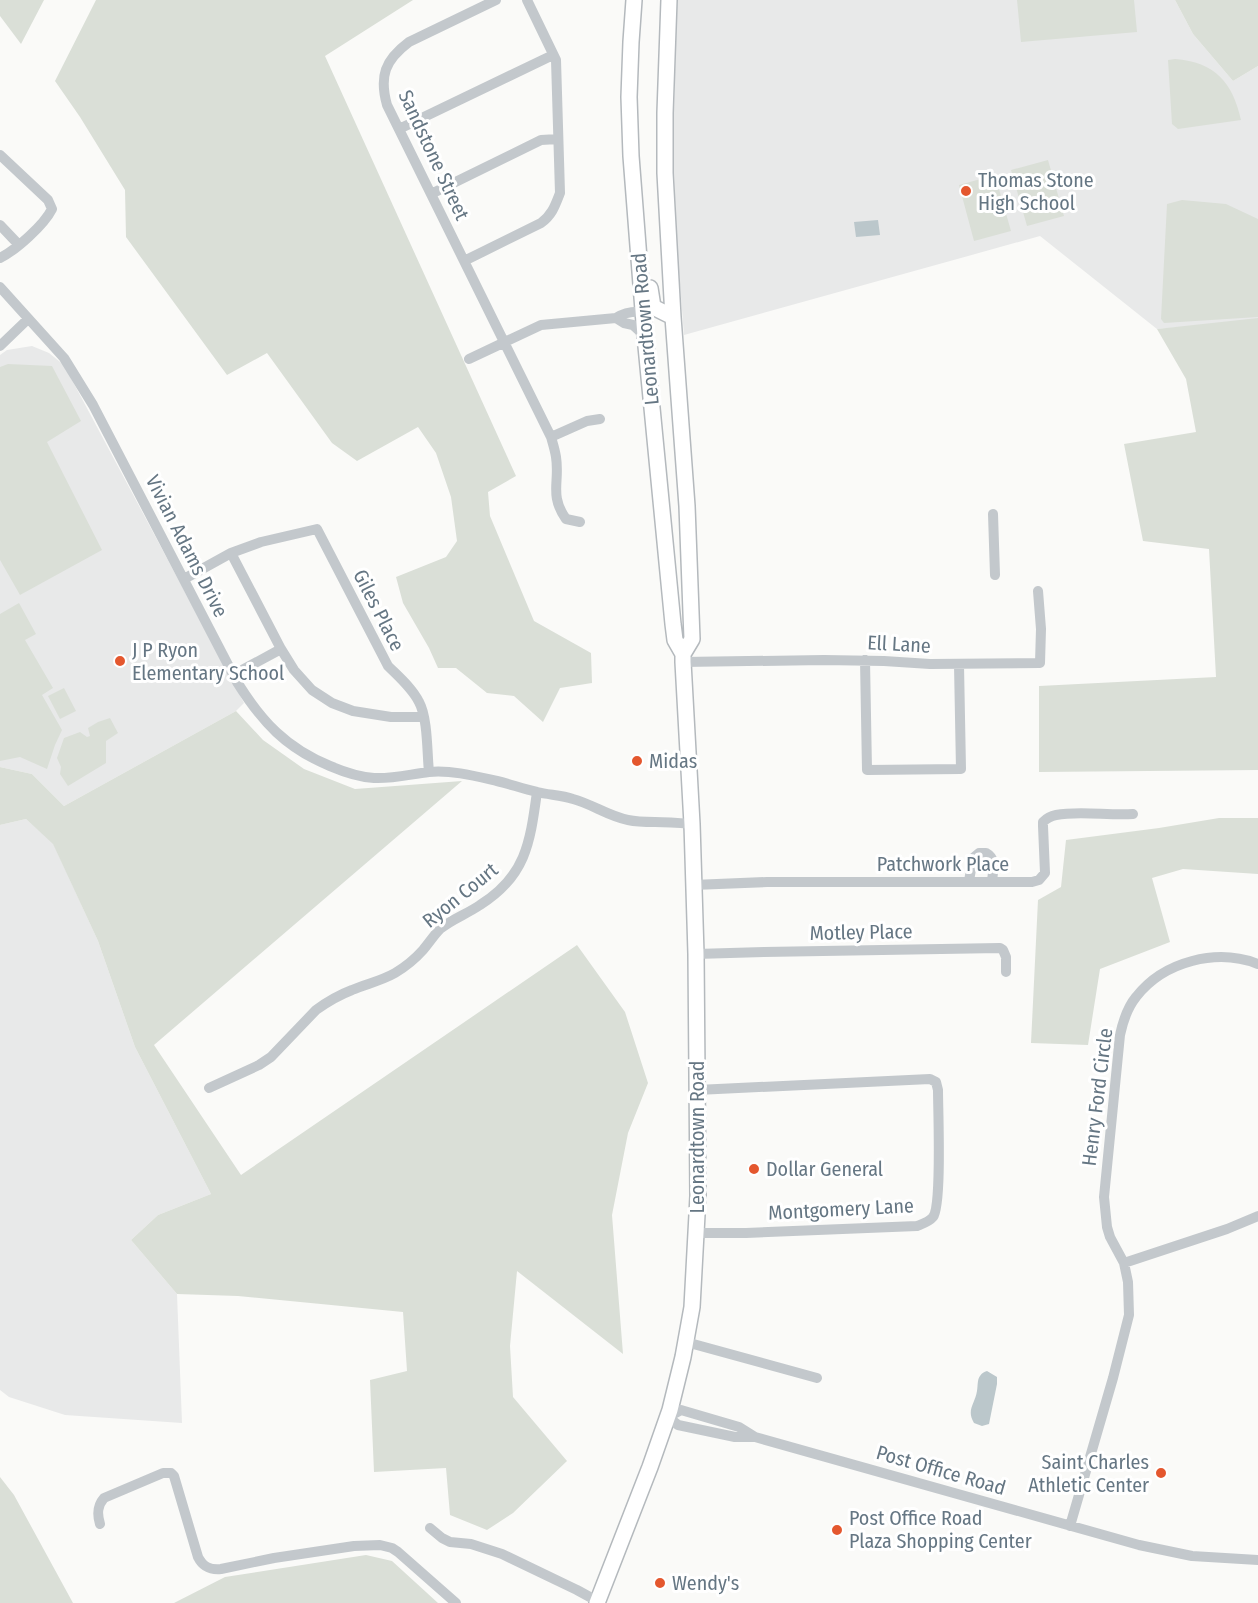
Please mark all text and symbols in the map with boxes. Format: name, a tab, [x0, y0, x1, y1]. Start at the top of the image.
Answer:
street label: Sandstone Street	[393, 86, 475, 224]
place label: Thomas Stone High School	[978, 168, 1094, 215]
marker: Thomas Stone High School	[959, 184, 973, 198]
street label: Leonardtown Road	[626, 252, 664, 406]
street label: Vivian Adams Drive	[141, 471, 233, 621]
street label: Giles Place	[348, 565, 410, 655]
street label: Ell Lane	[867, 630, 931, 658]
place label: J P Ryon Elementary School	[132, 638, 284, 685]
marker: J P Ryon Elementary School	[113, 654, 127, 668]
place label: Midas	[649, 749, 697, 773]
marker: Midas	[630, 754, 644, 768]
street label: Patchwork Place	[877, 852, 1009, 876]
street label: Ryon Court	[418, 857, 503, 933]
street label: Motley Place	[809, 919, 913, 945]
street label: Henry Ford Circle	[1077, 1027, 1117, 1167]
street label: Leonardtown Road	[685, 1061, 709, 1213]
place label: Dollar General	[766, 1157, 883, 1181]
marker: Dollar General	[747, 1162, 761, 1176]
street label: Montgomery Lane	[768, 1193, 914, 1225]
street label: Post Office Road	[874, 1440, 1008, 1500]
place label: Saint Charles Athletic Center	[1028, 1450, 1149, 1497]
marker: Saint Charles Athletic Center	[1154, 1466, 1168, 1480]
place label: Post Office Road Plaza Shopping Center	[849, 1506, 1032, 1553]
marker: Post Office Road Plaza Shopping Center	[830, 1523, 844, 1537]
place label: Wendy's	[672, 1571, 739, 1595]
marker: Wendy's	[653, 1576, 667, 1590]

